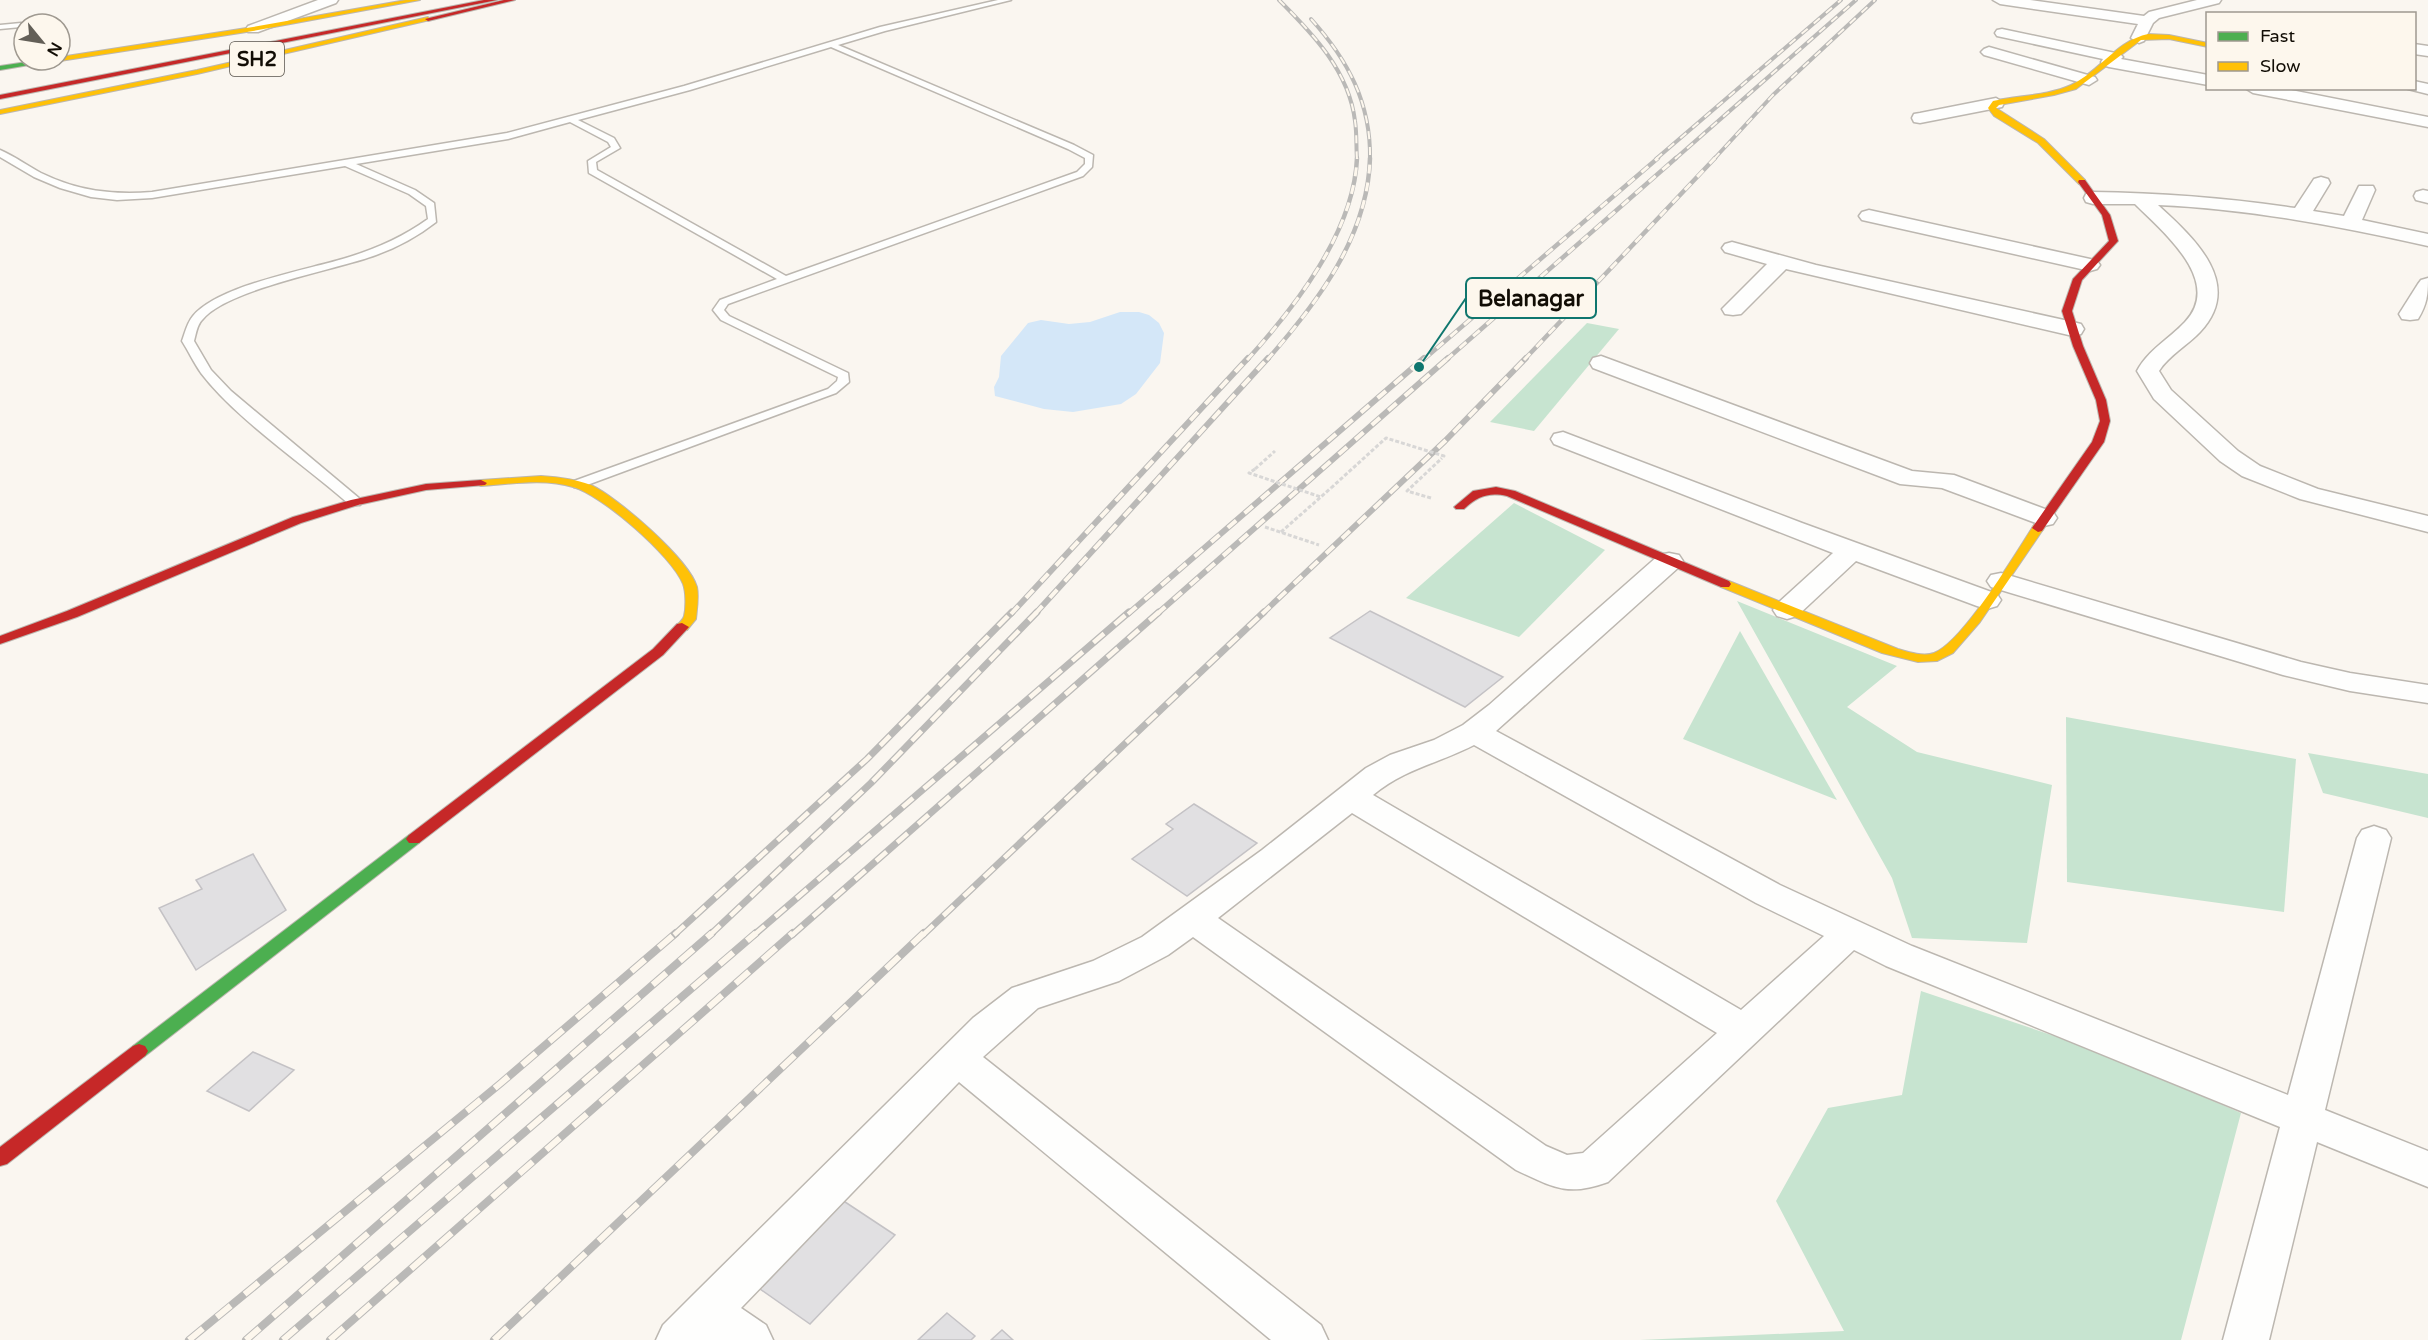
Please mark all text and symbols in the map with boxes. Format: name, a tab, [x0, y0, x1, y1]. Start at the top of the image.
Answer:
north arrow	[12, 12, 72, 72]
legend	[2206, 12, 2416, 90]
text: Fast	[2260, 25, 2295, 47]
text: N	[42, 38, 66, 60]
road number: SH2	[230, 42, 284, 76]
text: Slow	[2260, 55, 2301, 77]
callout: Belanagar	[1466, 278, 1596, 318]
text: Belanagar	[1478, 286, 1585, 312]

